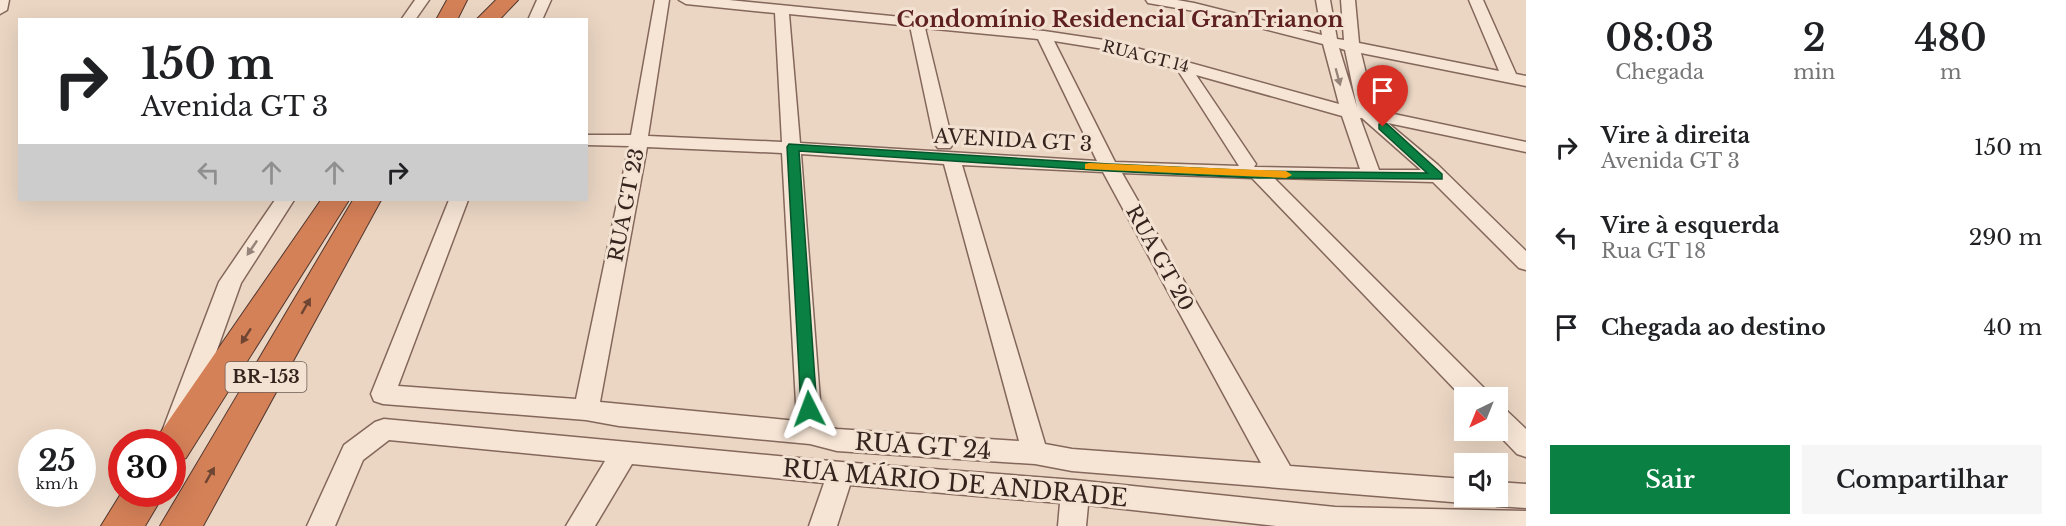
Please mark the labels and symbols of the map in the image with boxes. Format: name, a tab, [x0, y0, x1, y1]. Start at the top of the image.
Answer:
district label: Condomínio Residencial GranTrianon	[897, 6, 1344, 33]
street label: RUA GT 14	[1101, 36, 1191, 76]
pin	[1357, 65, 1408, 127]
one-way arrow	[1334, 68, 1343, 86]
street label: AVENIDA GT 3	[932, 124, 1093, 156]
street label: RUA GT 23	[603, 146, 649, 264]
street label: RUA GT 20	[1121, 201, 1199, 315]
one-way arrow	[247, 240, 258, 256]
one-way arrow	[301, 297, 311, 314]
one-way arrow	[240, 328, 251, 345]
road number: BR-153	[226, 362, 306, 392]
position arrow	[777, 377, 841, 441]
north arrow	[1454, 387, 1508, 441]
street label: RUA GT 24	[854, 427, 992, 465]
speed limit sign: 30	[108, 429, 186, 507]
street label: RUA MÁRIO DE ANDRADE	[781, 453, 1129, 513]
one-way arrow	[204, 467, 215, 483]

